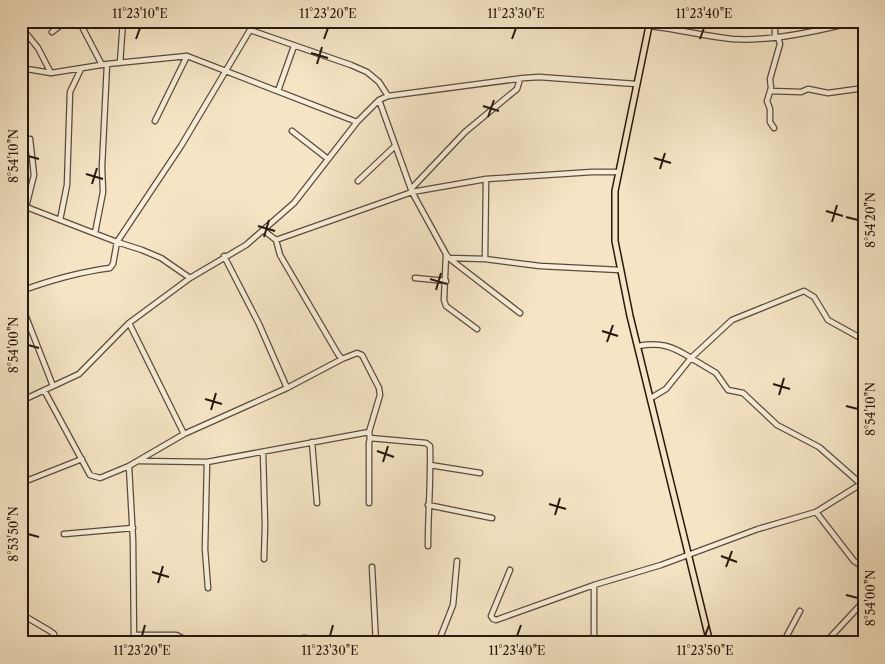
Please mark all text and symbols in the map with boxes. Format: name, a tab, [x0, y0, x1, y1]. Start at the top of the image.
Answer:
text: 11°23'10"E	[112, 6, 168, 21]
text: 11°23'20"E	[299, 6, 357, 21]
text: 11°23'30"E	[488, 6, 544, 21]
text: 11°23'40"E	[676, 6, 732, 21]
text: 8°54'10"N	[6, 129, 21, 183]
text: 8°54'20"N	[863, 192, 878, 248]
text: 8°54'00"N	[6, 317, 21, 373]
text: 8°54'10"N	[863, 382, 878, 436]
text: 8°53'50"N	[6, 506, 21, 562]
text: 8°54'00"N	[863, 570, 878, 626]
text: 11°23'20"E	[113, 643, 171, 658]
text: 11°23'30"E	[302, 643, 358, 658]
text: 11°23'40"E	[489, 643, 545, 658]
text: 11°23'50"E	[677, 643, 733, 658]

